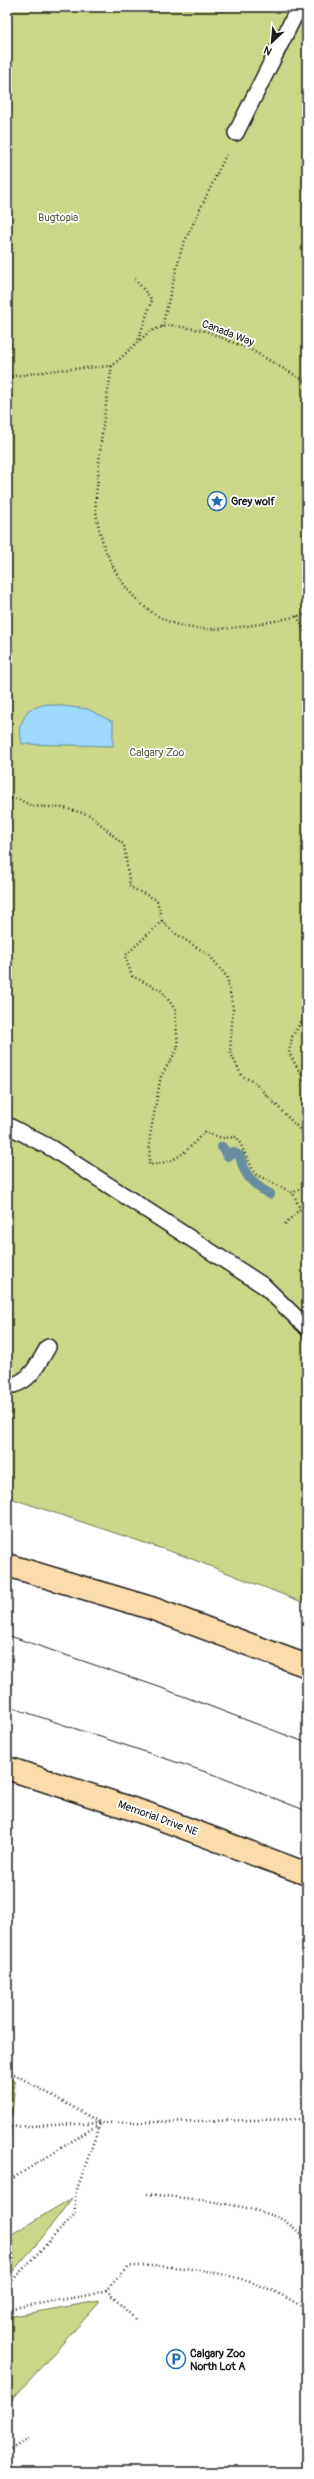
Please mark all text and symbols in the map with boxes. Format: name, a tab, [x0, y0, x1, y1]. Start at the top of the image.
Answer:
north arrow	[252, 22, 292, 62]
text: N	[261, 43, 274, 58]
park label: Bugtopia	[38, 211, 78, 224]
street label: Canada Way	[200, 317, 256, 349]
place icon: Grey wolf	[206, 490, 228, 512]
place label: Grey wolf	[231, 495, 275, 508]
park label: Calgary Zoo	[129, 746, 185, 759]
street label: Memorial Drive NE	[116, 1798, 200, 1839]
place label: Calgary Zoo North Lot A	[190, 2347, 246, 2373]
parking icon: Calgary Zoo North Lot A	[165, 2348, 187, 2370]

